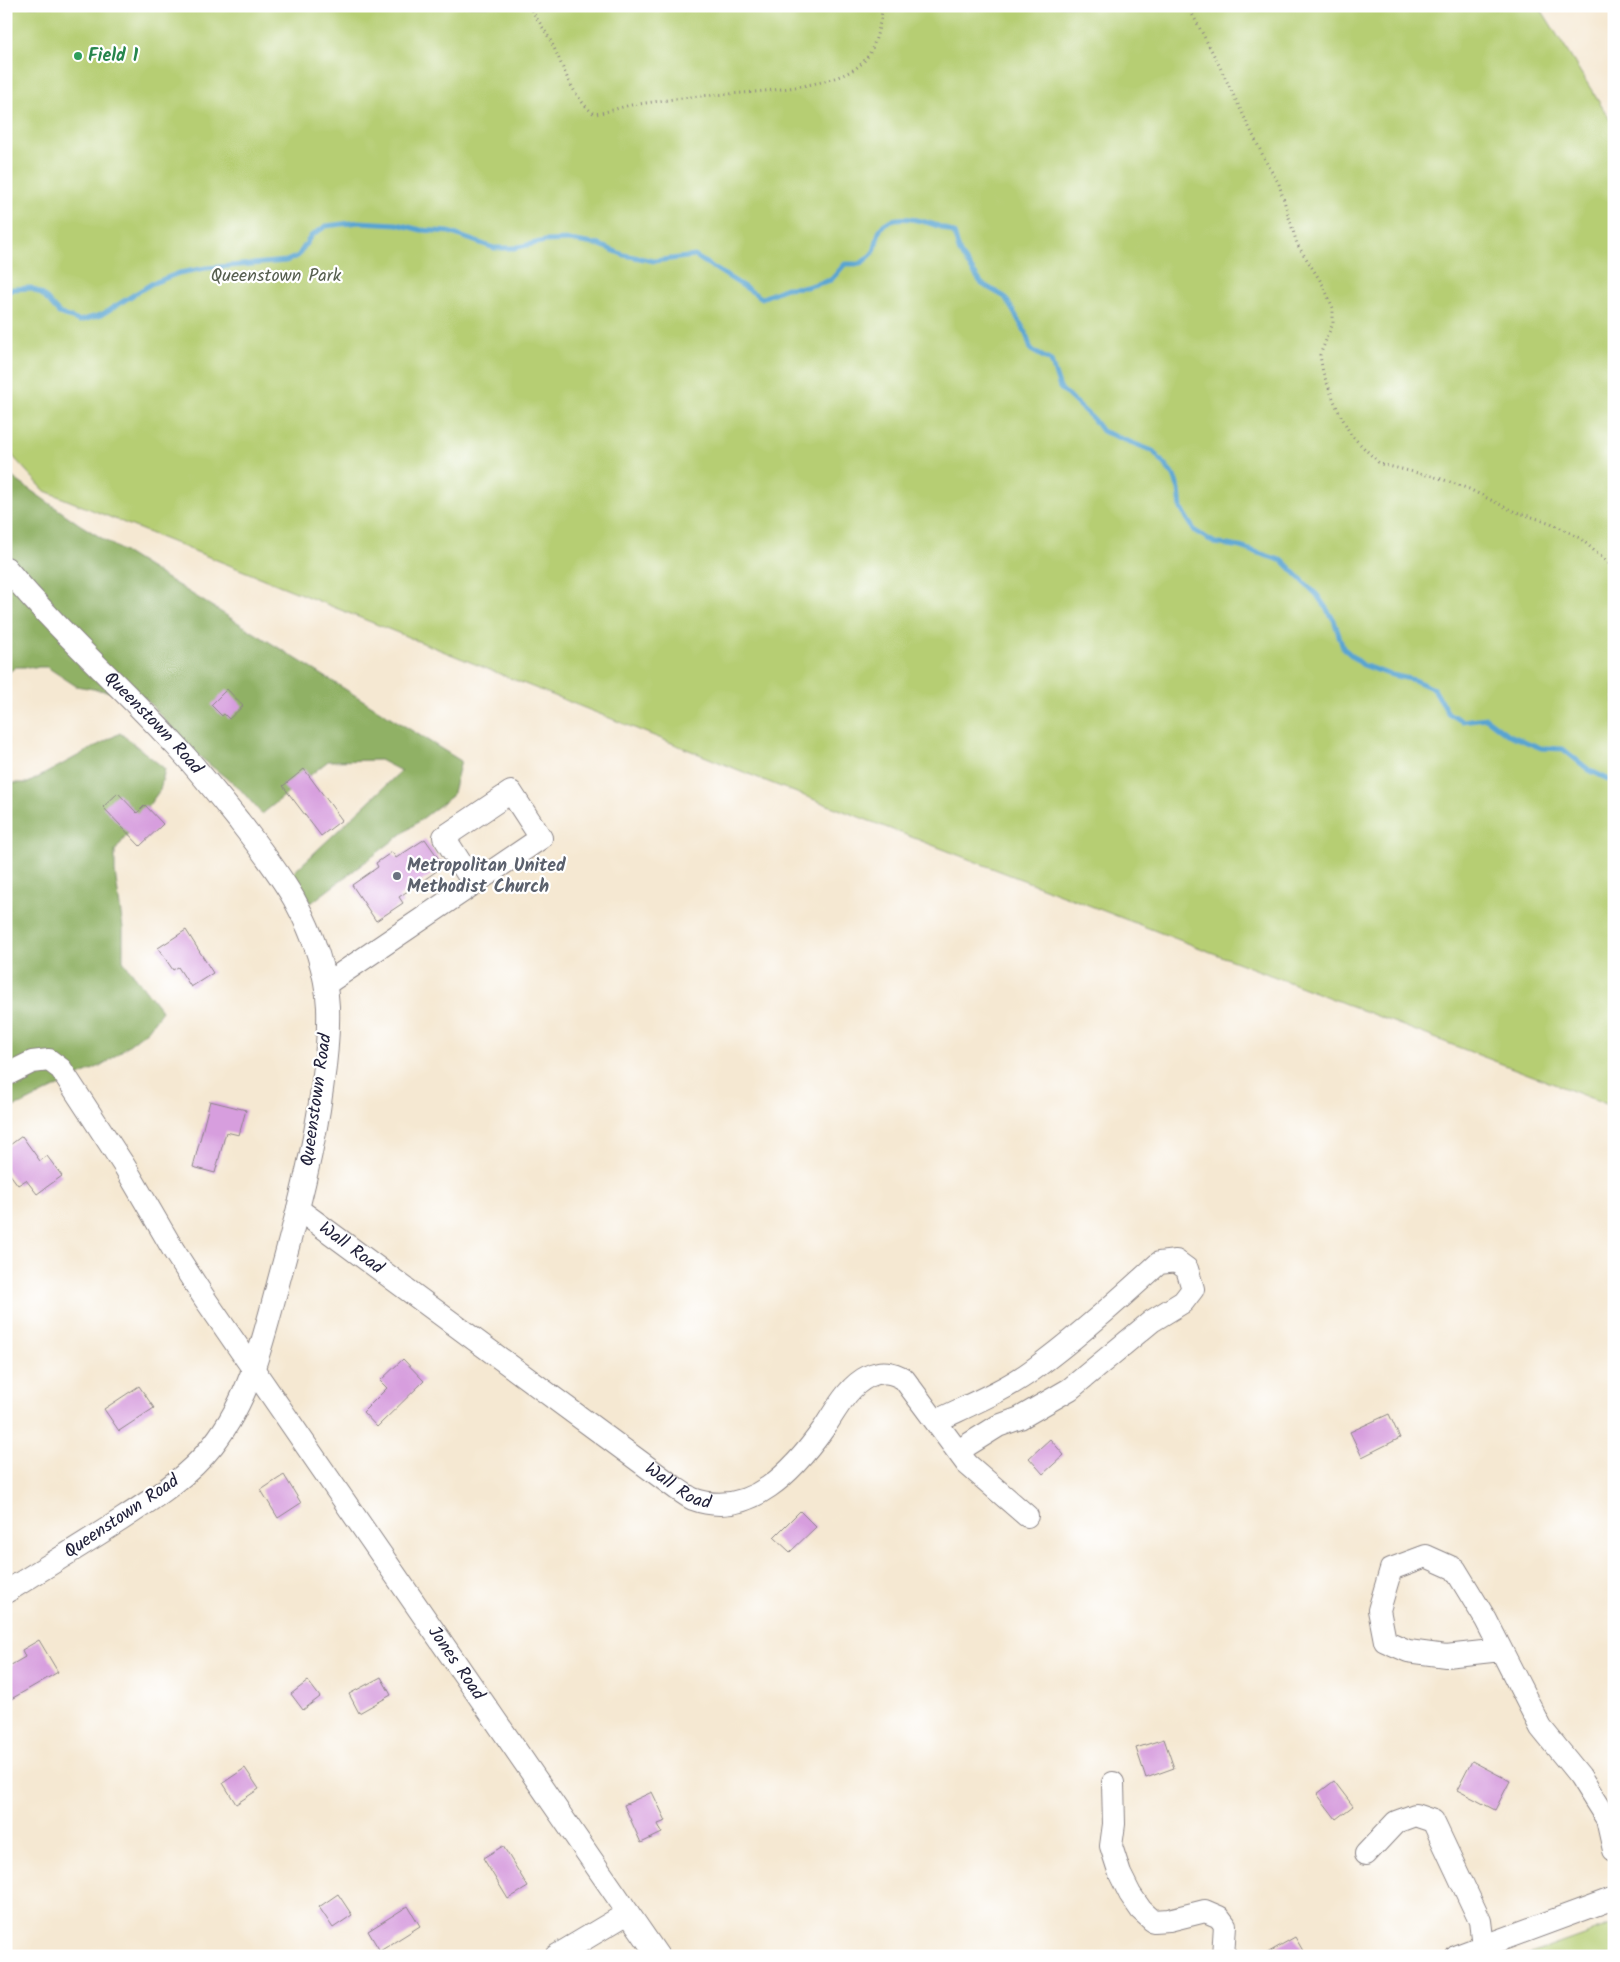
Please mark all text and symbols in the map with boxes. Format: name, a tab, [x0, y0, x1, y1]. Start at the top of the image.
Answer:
place label: Field 1	[88, 42, 139, 71]
marker: Field 1	[72, 50, 84, 62]
park label: Queenstown Park	[211, 262, 342, 291]
street label: Queenstown Road	[97, 665, 211, 782]
place label: Metropolitan United Methodist Church	[407, 852, 566, 902]
marker: Metropolitan United Methodist Church	[391, 870, 403, 882]
street label: Queenstown Road	[293, 1031, 341, 1168]
street label: Wall Road	[312, 1214, 391, 1283]
street label: Wall Road	[638, 1455, 714, 1518]
street label: Queenstown Road	[58, 1467, 186, 1566]
street label: Jones Road	[420, 1620, 493, 1707]

